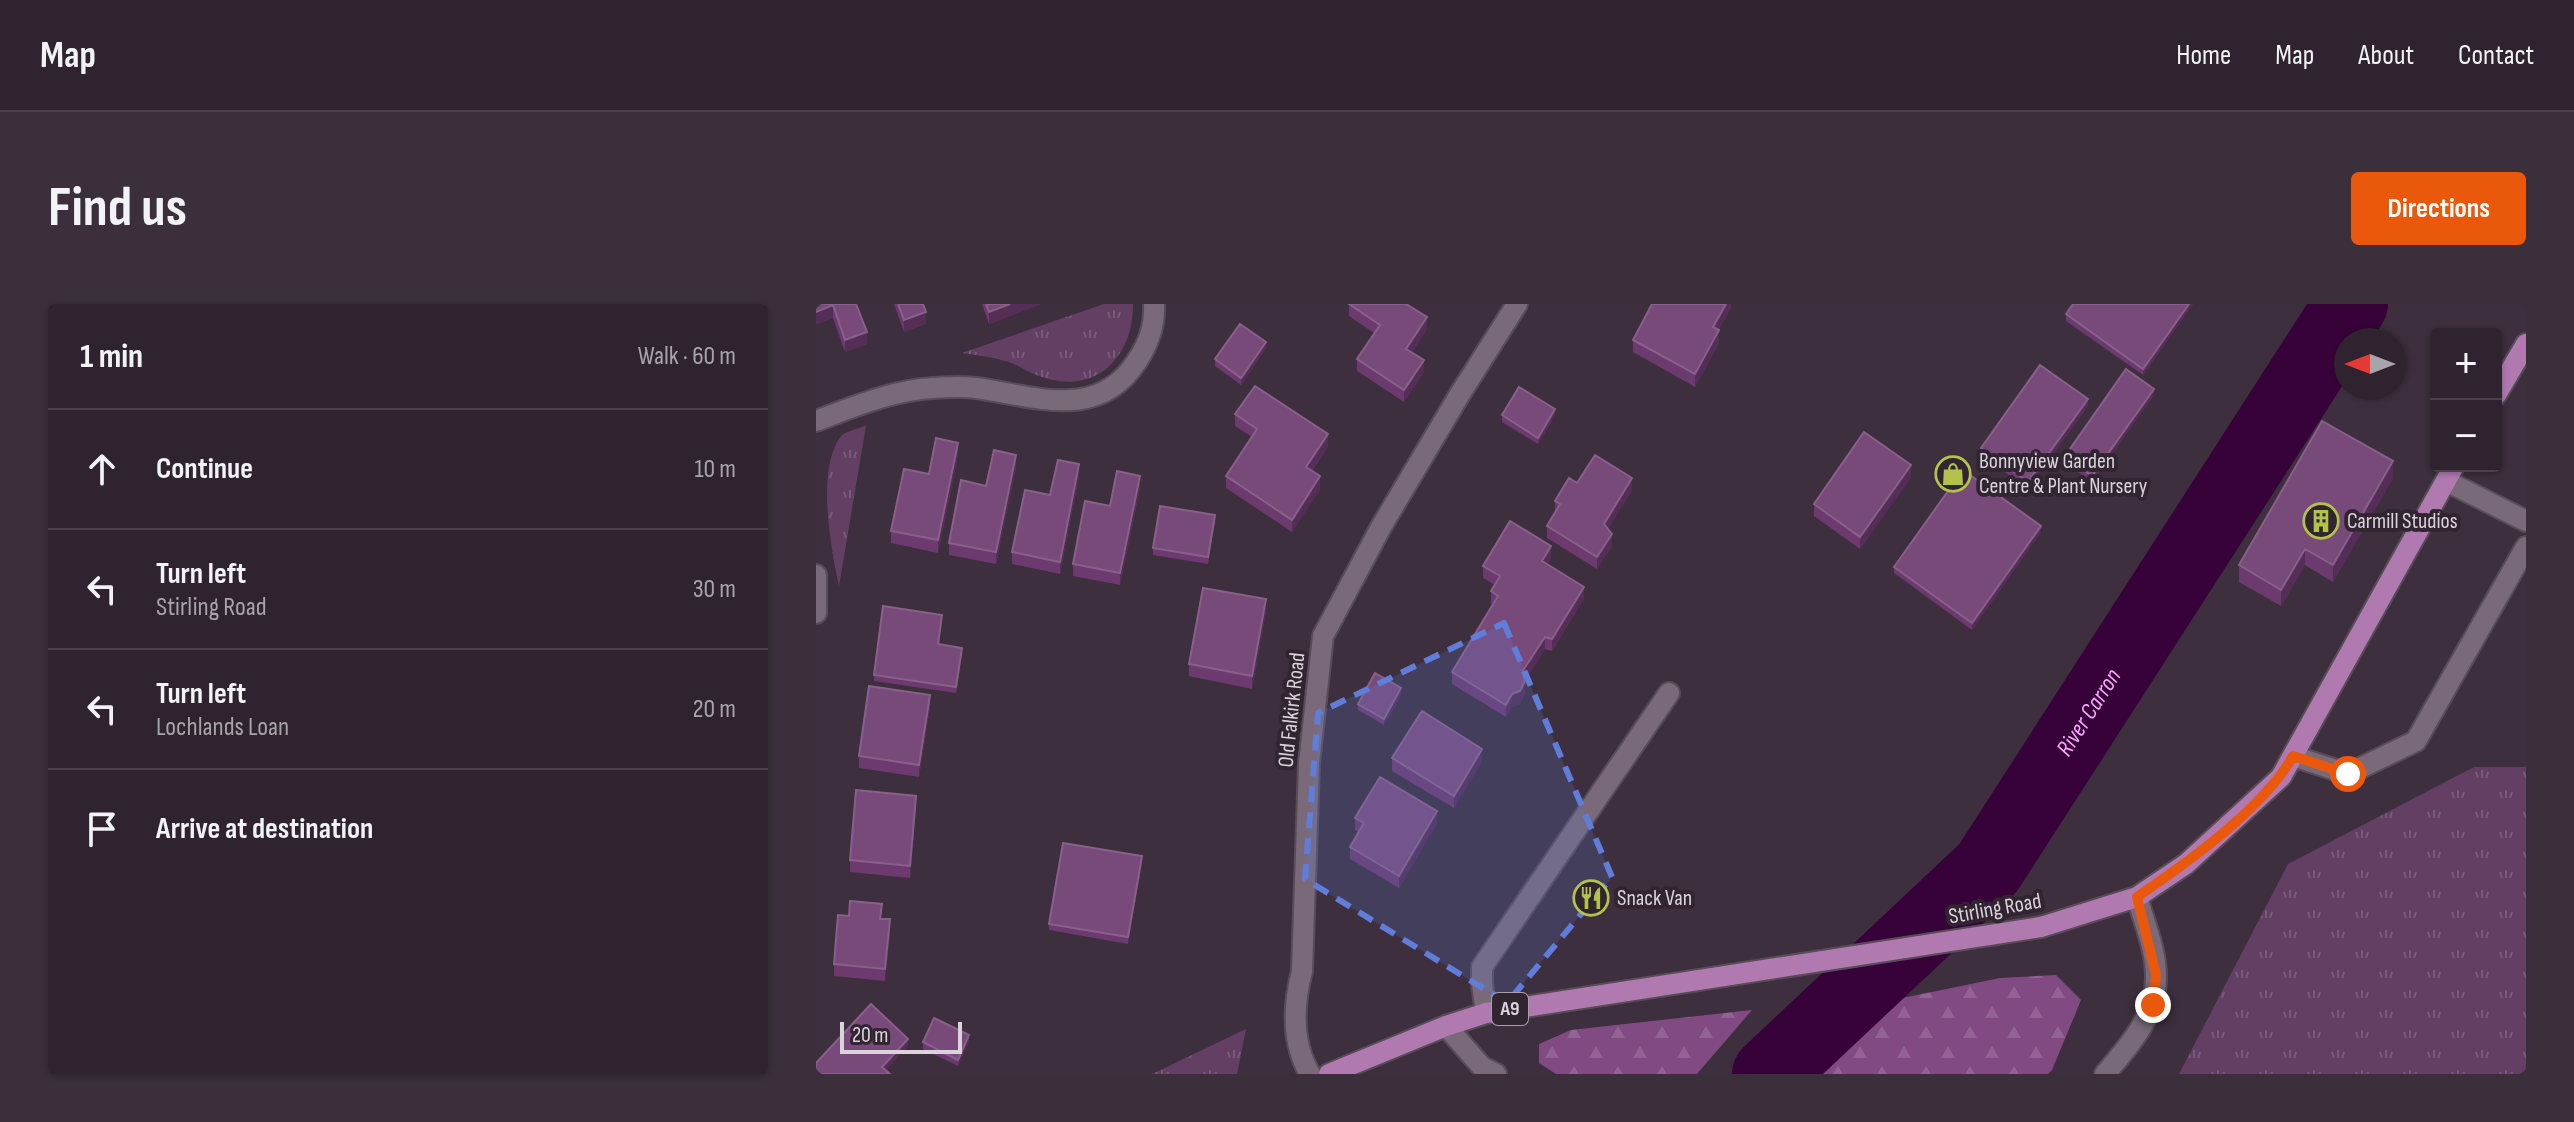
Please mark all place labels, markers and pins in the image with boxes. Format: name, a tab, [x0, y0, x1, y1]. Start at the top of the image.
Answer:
place label: Bonnyview Garden Centre & Plant Nursery	[1979, 448, 2148, 500]
shop icon: Bonnyview Garden Centre & Plant Nursery	[1934, 455, 1972, 493]
building icon: Carmill Studios	[2302, 502, 2340, 540]
place label: Carmill Studios	[2347, 508, 2458, 535]
restaurant icon: Snack Van	[1572, 879, 1610, 917]
place label: Snack Van	[1617, 885, 1692, 912]

